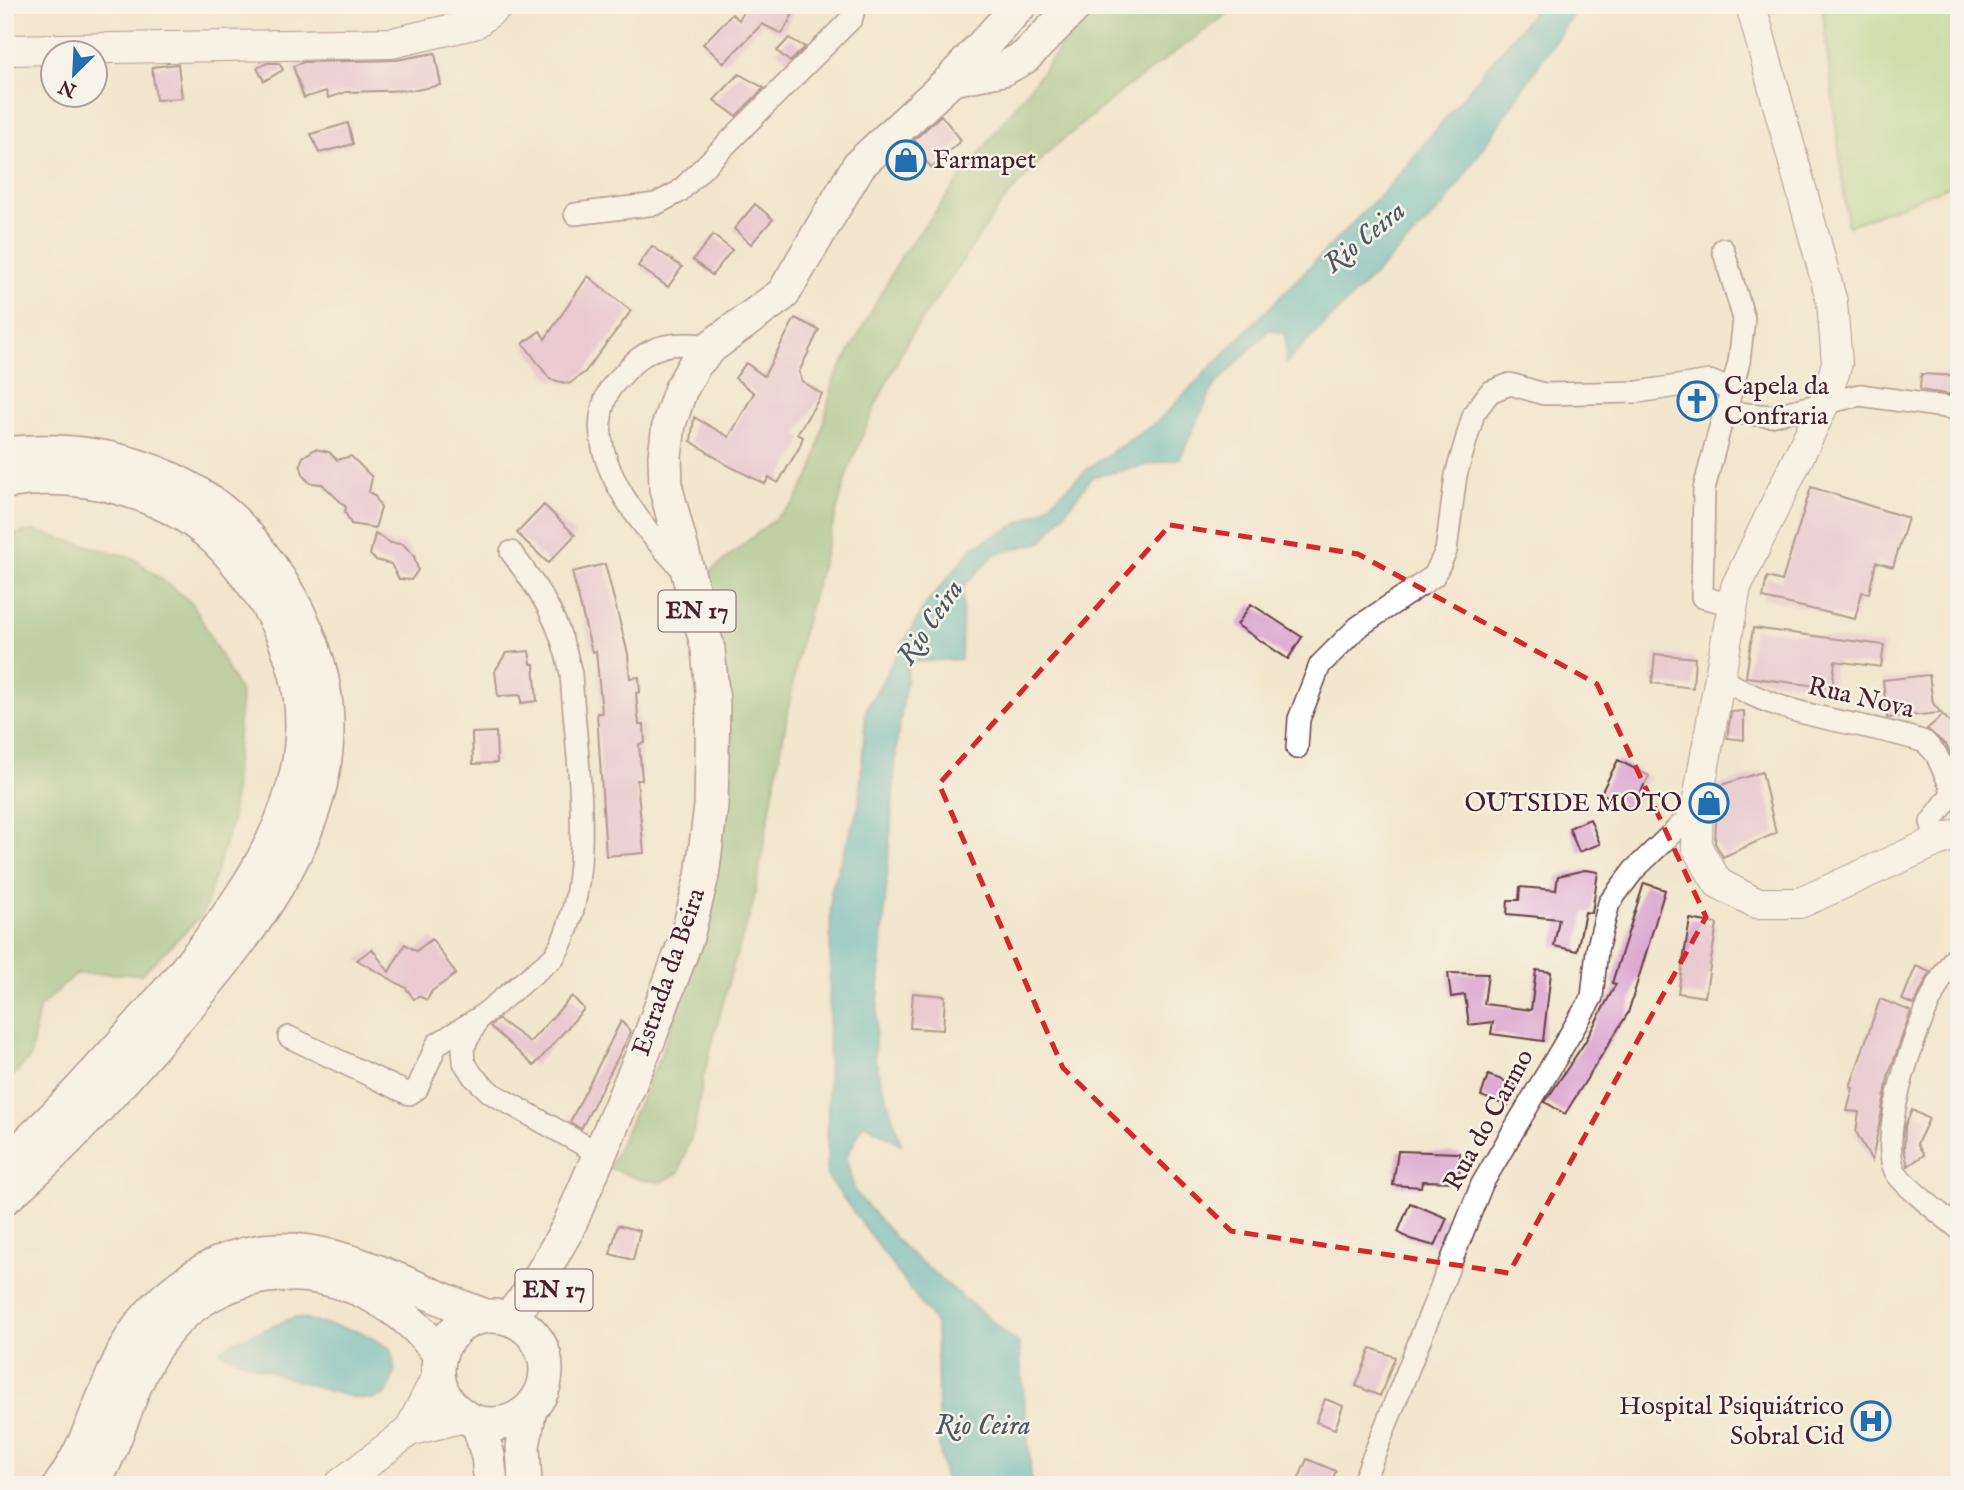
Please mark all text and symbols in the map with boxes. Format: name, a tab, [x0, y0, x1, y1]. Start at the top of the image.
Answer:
north arrow	[38, 38, 108, 108]
text: N	[55, 73, 81, 102]
shop icon: Farmapet	[885, 139, 927, 181]
place label: Farmapet	[933, 144, 1036, 177]
water label: Rio Ceira	[1317, 194, 1413, 282]
place label: Capela da Confraria	[1724, 370, 1830, 433]
church icon: Capela da Confraria	[1676, 380, 1718, 422]
water label: Rio Ceira	[890, 574, 972, 672]
road number: EN 17	[658, 590, 736, 632]
street label: Rua Nova	[1805, 670, 1918, 726]
shop icon: OUTSIDE MOTO	[1688, 782, 1730, 824]
place label: OUTSIDE MOTO	[1465, 787, 1682, 820]
street label: Estrada da Beira	[625, 883, 713, 1060]
street label: Rua do Carmo	[1437, 1043, 1541, 1197]
road number: EN 17	[516, 1270, 592, 1310]
place label: Hospital Psiquiátrico Sobral Cid	[1619, 1390, 1844, 1453]
hospital icon: Hospital Psiquiátrico Sobral Cid	[1850, 1400, 1892, 1442]
water label: Rio Ceira	[935, 1409, 1031, 1444]

